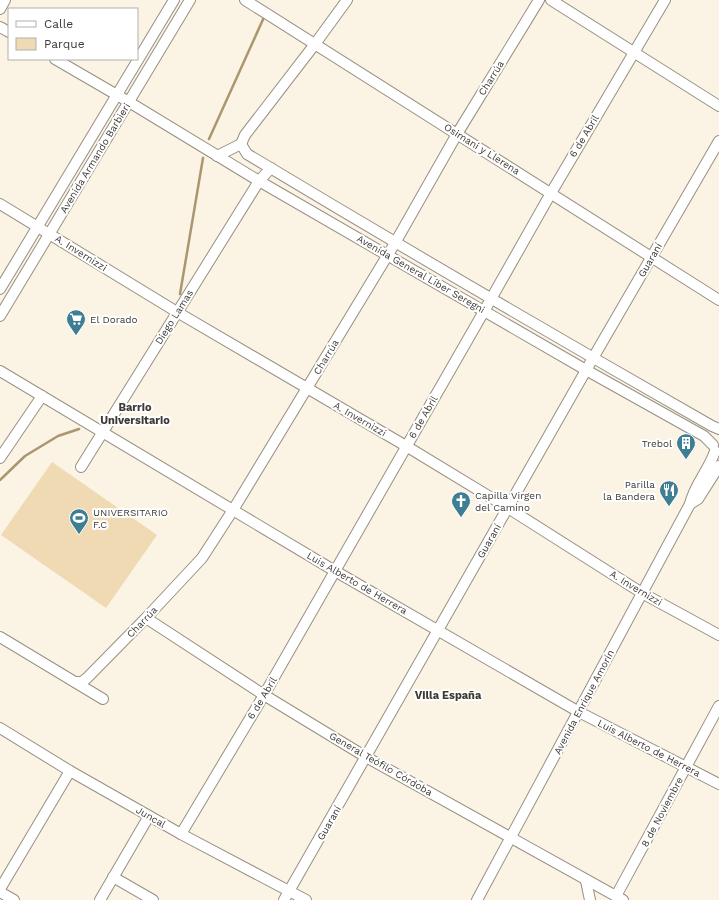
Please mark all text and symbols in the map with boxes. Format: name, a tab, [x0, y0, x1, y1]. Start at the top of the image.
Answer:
legend	[8, 8, 138, 60]
text: Calle	[44, 17, 73, 31]
text: Parque	[44, 37, 85, 51]
street label: Charrúa	[476, 58, 506, 97]
street label: Avenida Armando Barbieri	[58, 101, 132, 215]
street label: 6 de Abril	[567, 113, 601, 159]
street label: Osimani y Llerena	[442, 121, 522, 177]
street label: A. Invernizzi	[53, 233, 109, 273]
street label: Avenida General Líber Seregni	[355, 233, 487, 315]
street label: Guaraní	[636, 241, 664, 279]
street label: Diego Lamas	[153, 288, 195, 346]
supermarket icon: El Dorado	[65, 308, 87, 336]
place label: El Dorado	[90, 314, 138, 325]
street label: Charrúa	[311, 337, 341, 376]
street label: 6 de Abril	[406, 394, 440, 440]
street label: A. Invernizzi	[332, 399, 388, 439]
district label: Barrio Universitario	[100, 401, 170, 427]
building icon: Trebol	[675, 432, 697, 460]
place label: Trebol	[642, 438, 672, 449]
place label: Parilla la Bandera	[603, 479, 655, 502]
restaurant icon: Parilla la Bandera	[658, 479, 680, 507]
church icon: Capilla Virgen del Camino	[450, 490, 472, 518]
place label: Capilla Virgen del Camino	[475, 490, 541, 513]
sports icon: UNIVERSITARIO F.C	[68, 507, 90, 535]
place label: UNIVERSITARIO F.C	[93, 507, 168, 530]
street label: Guaraní	[475, 522, 503, 560]
street label: Luis Alberto de Herrera	[305, 550, 409, 616]
street label: A. Invernizzi	[608, 568, 664, 608]
street label: Charrúa	[125, 604, 160, 640]
street label: Avenida Enrique Amorín	[552, 648, 616, 756]
street label: 6 de Abril	[245, 675, 279, 721]
district label: Villa España	[415, 689, 482, 702]
street label: Luis Alberto de Herrera	[596, 717, 703, 779]
street label: General Teófilo Córdoba	[328, 730, 435, 798]
street label: 8 de Noviembre	[639, 775, 685, 849]
street label: Juncal	[134, 804, 168, 830]
street label: Guaraní	[315, 804, 343, 842]

